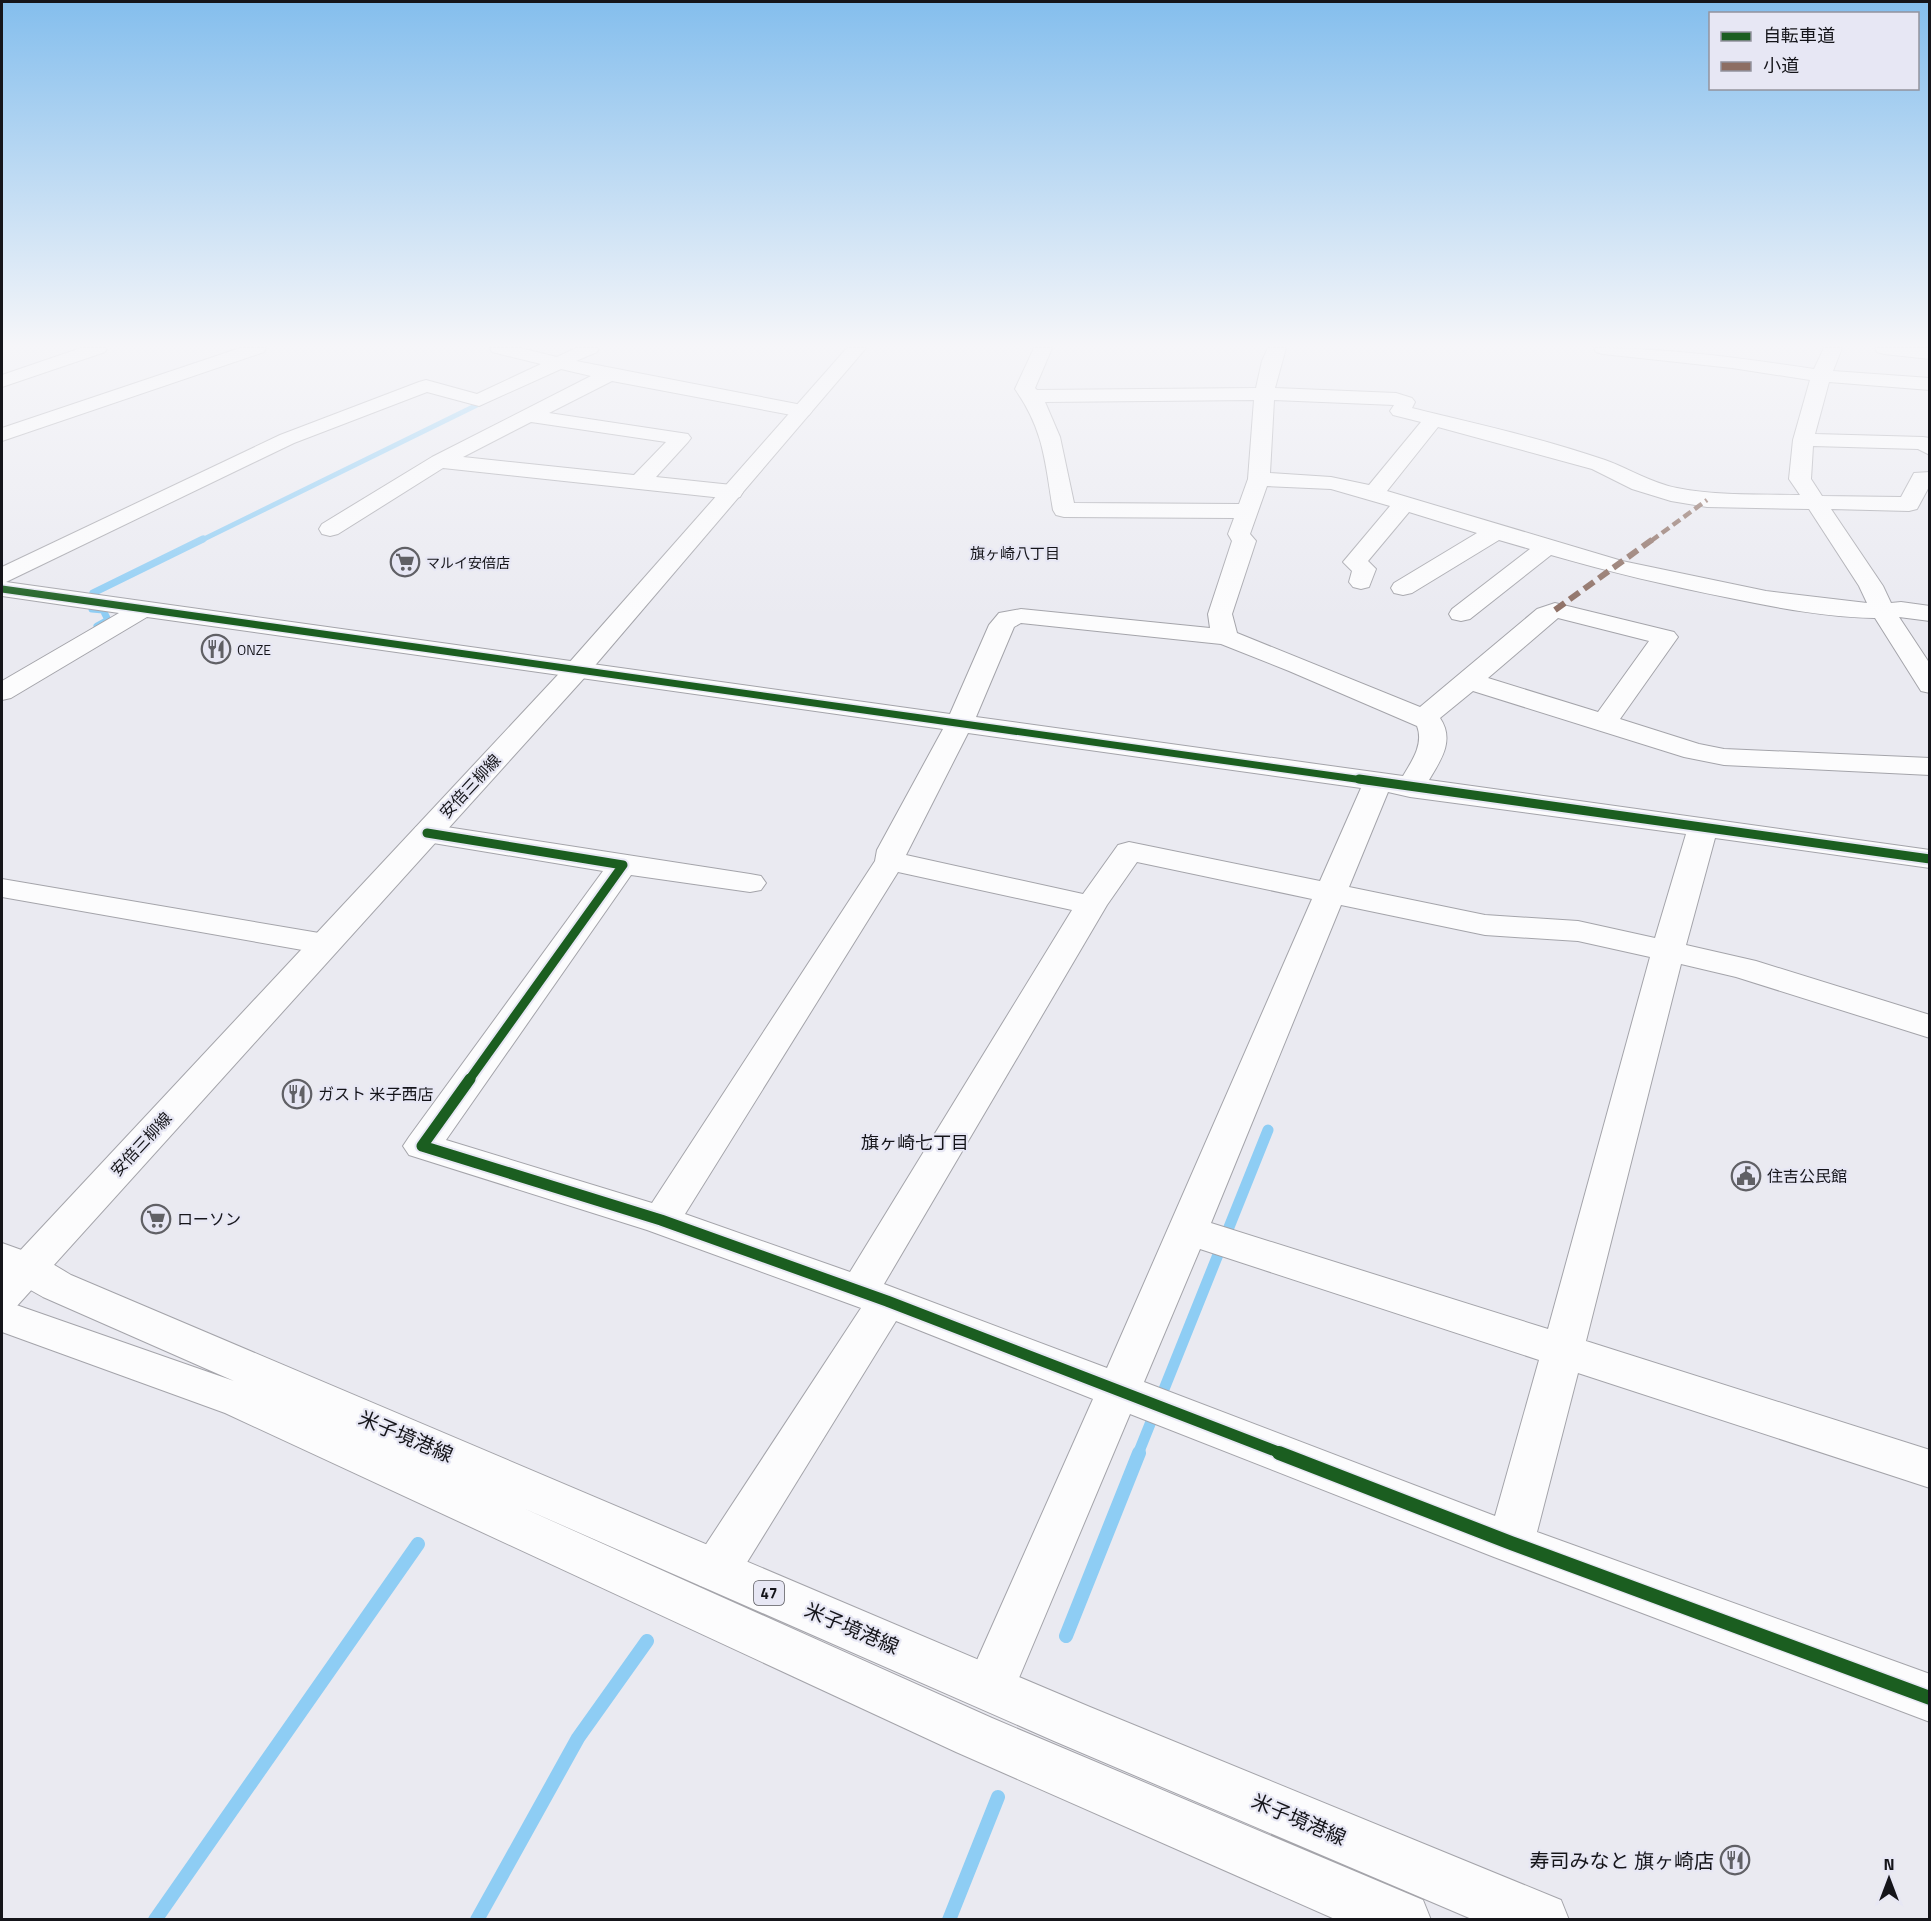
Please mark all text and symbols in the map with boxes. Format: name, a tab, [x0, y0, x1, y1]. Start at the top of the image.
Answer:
legend	[1709, 12, 1919, 90]
text: 自転車道	[1763, 22, 1835, 49]
text: 小道	[1763, 52, 1799, 79]
district label: 旗ヶ崎八丁目	[970, 542, 1060, 565]
supermarket icon: マルイ安倍店	[389, 546, 421, 578]
place label: マルイ安倍店	[426, 552, 510, 573]
restaurant icon: ONZE	[200, 633, 232, 665]
place label: ONZE	[237, 639, 271, 660]
street label: 安倍三柳線	[434, 749, 506, 823]
restaurant icon: ガスト 米子西店	[281, 1078, 313, 1110]
place label: ガスト 米子西店	[318, 1082, 434, 1106]
street label: 安倍三柳線	[105, 1107, 177, 1181]
district label: 旗ヶ崎七丁目	[861, 1129, 969, 1156]
public building icon: 住吉公民館	[1730, 1160, 1762, 1192]
place label: 住吉公民館	[1767, 1164, 1847, 1188]
supermarket icon: ローソン	[140, 1203, 172, 1235]
place label: ローソン	[177, 1207, 241, 1231]
street label: 米子境港線	[354, 1402, 458, 1470]
road number: 47	[754, 1581, 784, 1605]
street label: 米子境港線	[800, 1594, 904, 1662]
street label: 米子境港線	[1247, 1785, 1351, 1853]
restaurant icon: 寿司みなと 旗ヶ崎店	[1719, 1844, 1751, 1876]
place label: 寿司みなと 旗ヶ崎店	[1530, 1845, 1714, 1876]
north arrow	[1859, 1849, 1919, 1909]
text: N	[1883, 1852, 1895, 1876]

